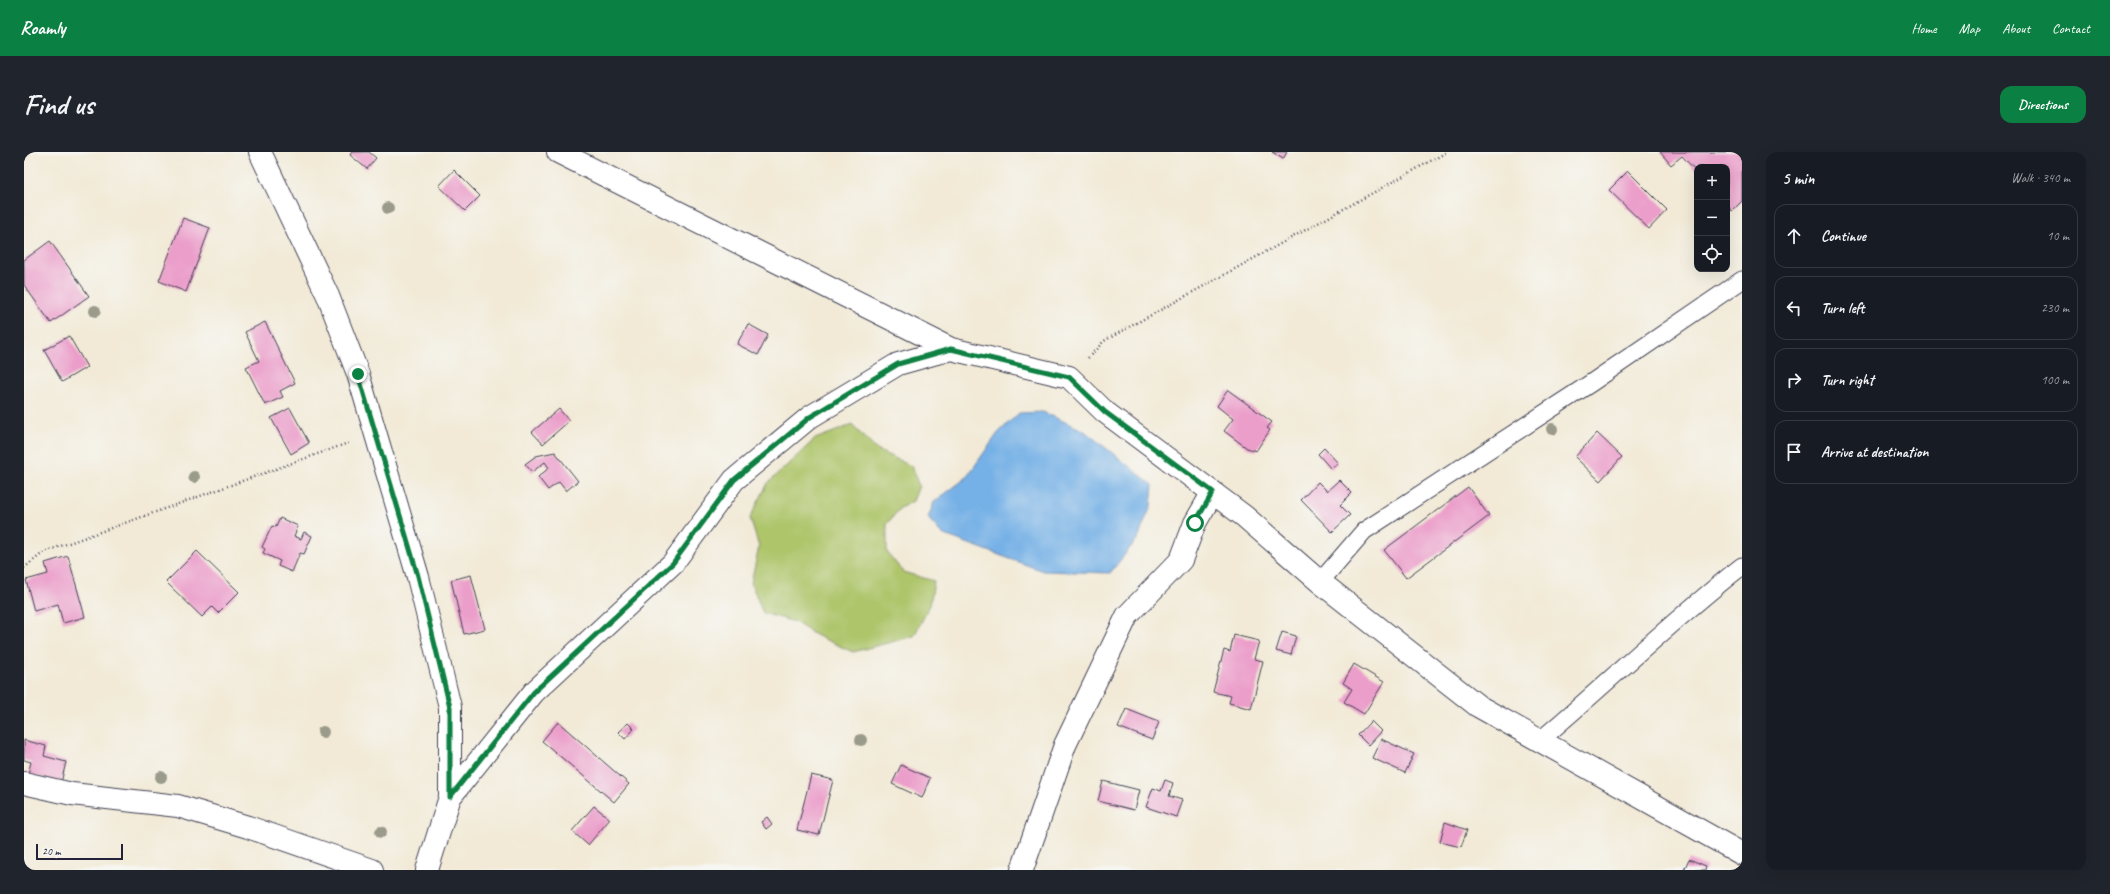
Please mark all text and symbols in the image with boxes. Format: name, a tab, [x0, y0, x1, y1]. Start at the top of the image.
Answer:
text: Roamly	[20, 16, 66, 40]
text: Home	[1911, 20, 1937, 37]
text: Map	[1959, 20, 1980, 37]
text: About	[2002, 20, 2030, 37]
text: Contact	[2052, 20, 2090, 37]
button: Directions	[2000, 86, 2086, 123]
text: Find us	[24, 87, 94, 122]
map controls	[1694, 164, 1730, 272]
button: +	[1694, 164, 1730, 200]
text: 5 min	[1782, 168, 1814, 189]
text: Walk · 340 m	[2011, 170, 2070, 186]
button: −	[1694, 200, 1730, 236]
icon: ahead	[1783, 225, 1805, 247]
text: Continue	[1821, 227, 1866, 246]
text: 10 m	[2047, 228, 2069, 244]
button: locate	[1694, 236, 1730, 272]
icon: left	[1783, 297, 1805, 319]
text: Turn left	[1821, 299, 1864, 318]
text: 230 m	[2041, 300, 2069, 316]
route end	[349, 365, 367, 383]
icon: right	[1783, 369, 1805, 391]
text: Turn right	[1821, 371, 1874, 390]
text: 100 m	[2041, 372, 2069, 388]
icon: arrive	[1783, 441, 1805, 463]
text: Arrive at destination	[1821, 443, 1928, 462]
route start	[1186, 514, 1204, 532]
scale bar	[36, 842, 123, 861]
text: 20 m	[42, 844, 61, 858]

